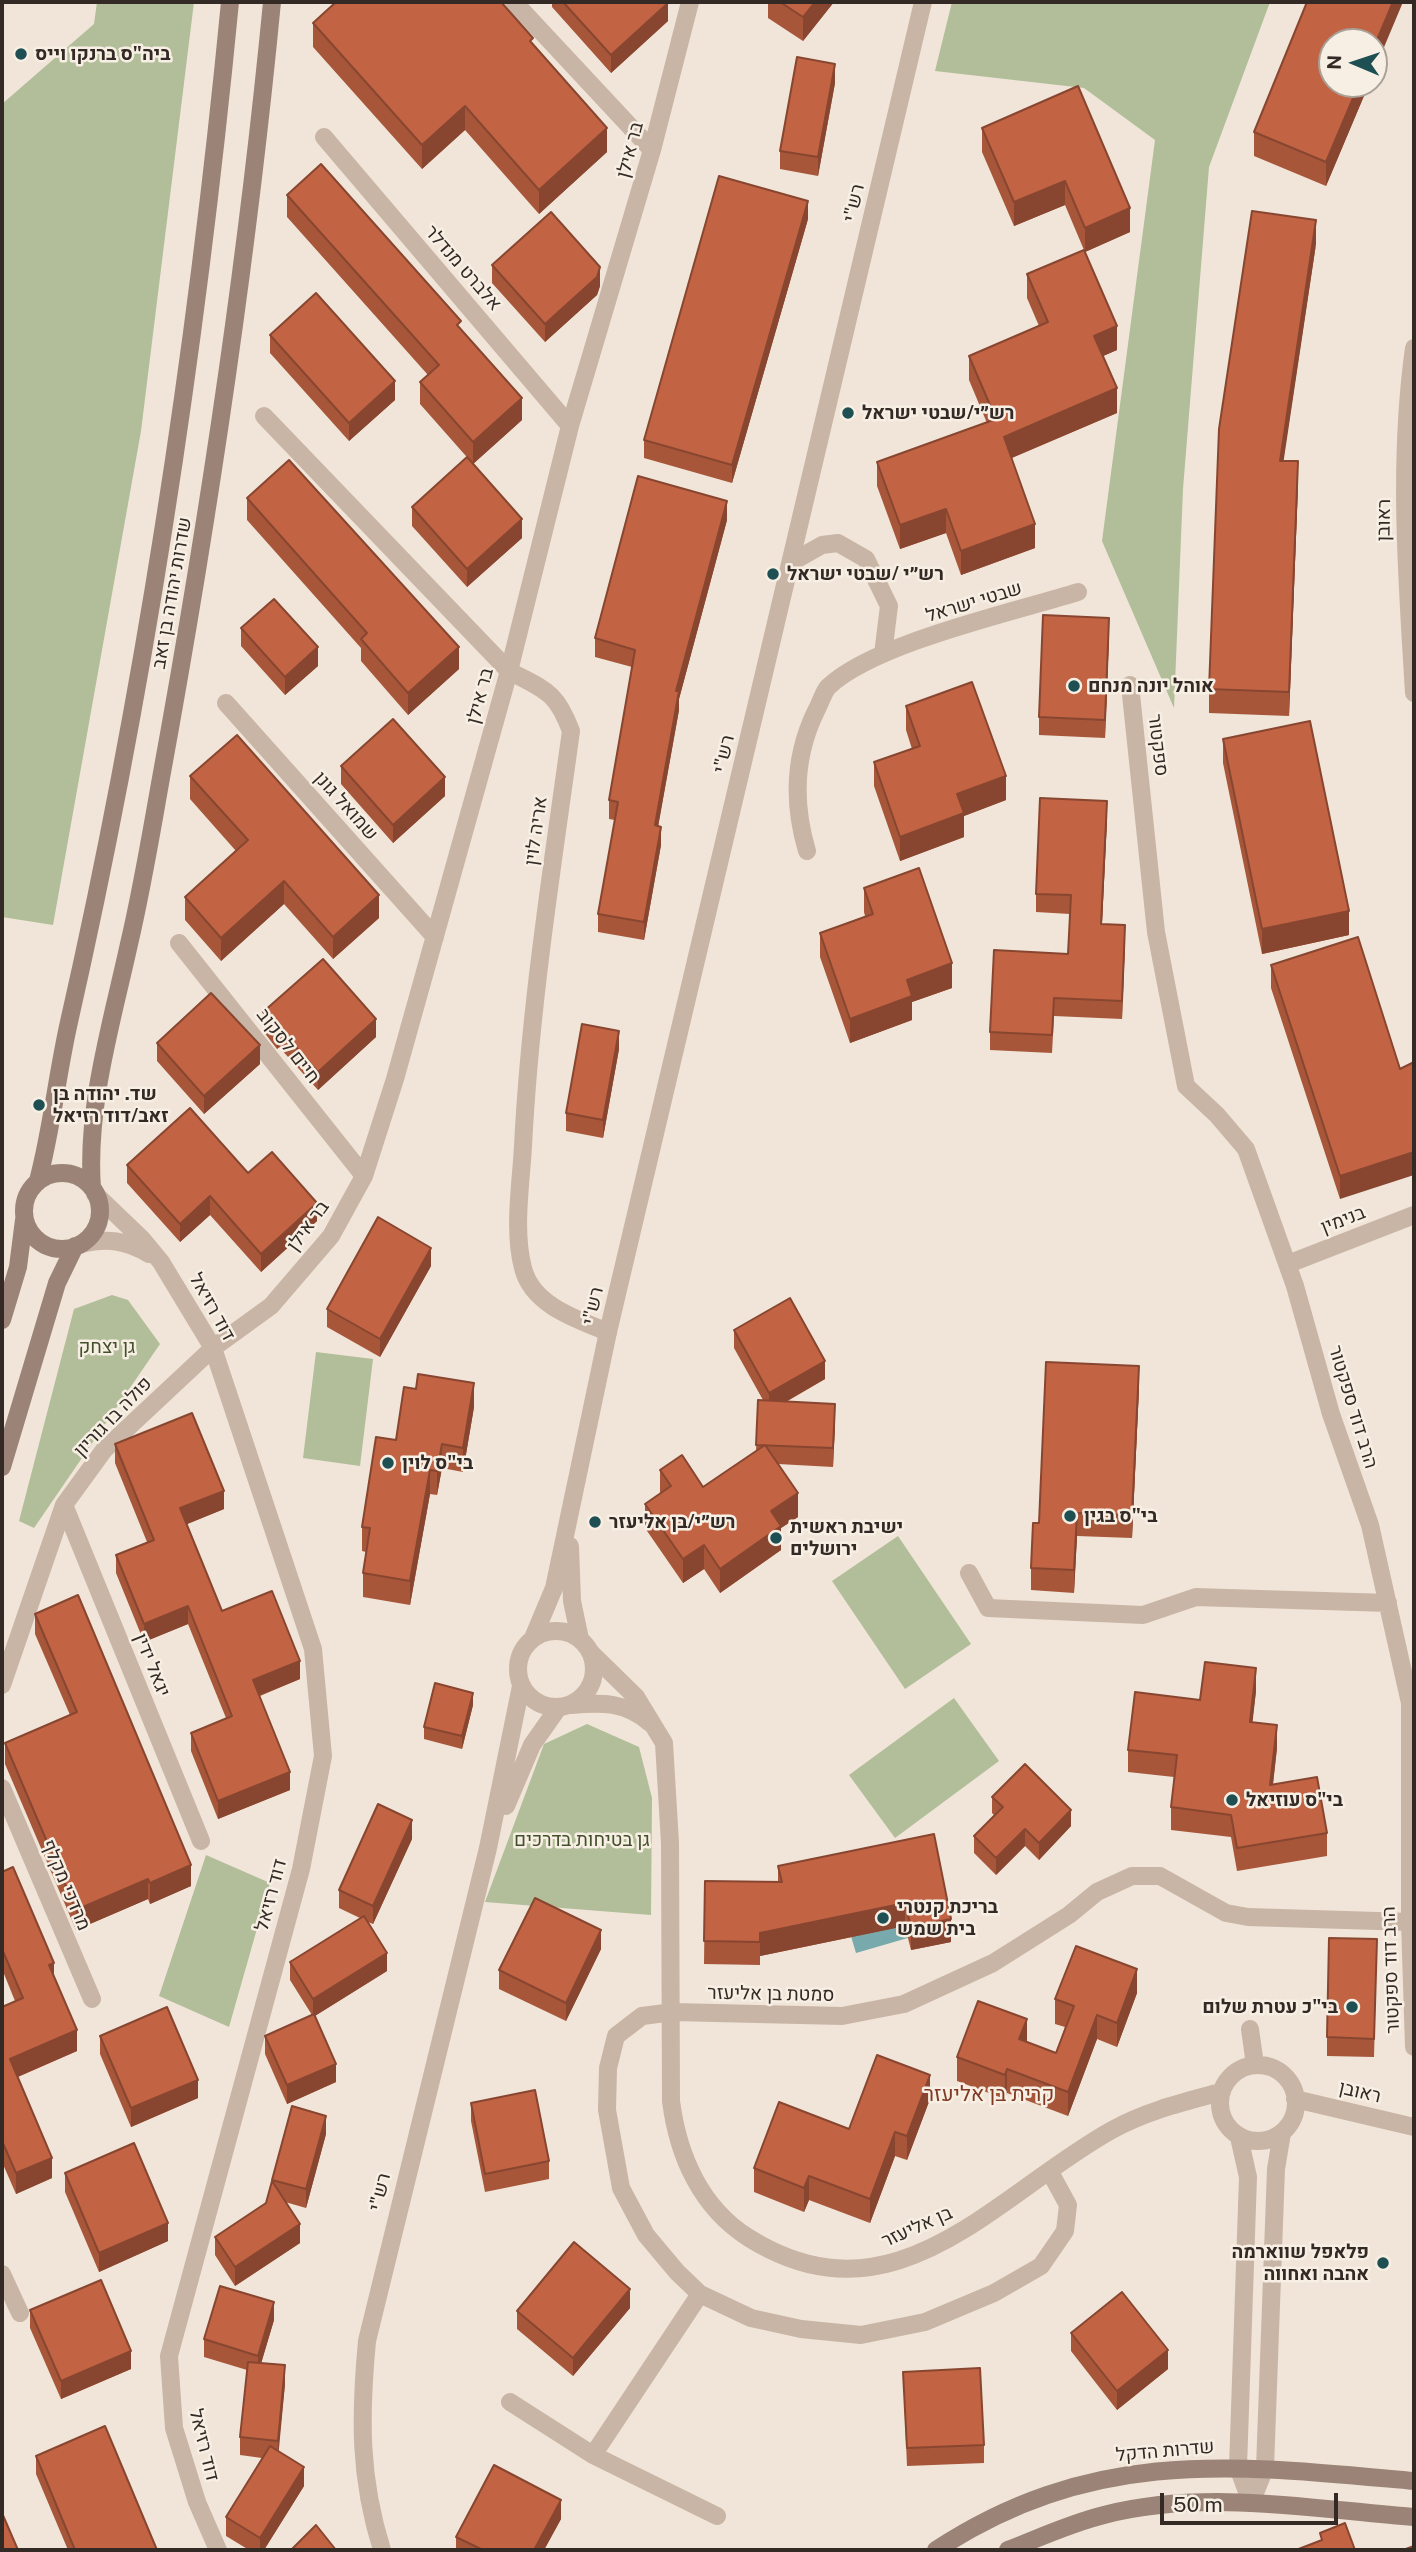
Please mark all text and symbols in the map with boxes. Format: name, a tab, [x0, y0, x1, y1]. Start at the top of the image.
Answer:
north arrow	[1318, 28, 1388, 98]
place label: ביה"ס ברנקו וייס	[35, 43, 170, 65]
marker: ביה"ס ברנקו וייס	[13, 46, 29, 62]
text: N	[1323, 55, 1345, 70]
street label: בר אילן	[612, 119, 648, 181]
street label: רש"י	[839, 182, 869, 224]
street label: אלברט מנדלר	[420, 221, 506, 315]
place label: רש״י/שבטי ישראל	[862, 402, 1015, 424]
marker: רש״י/שבטי ישראל	[840, 405, 856, 421]
street label: ראובן	[1372, 499, 1396, 541]
street label: שדרות יהודה בן זאב	[147, 515, 197, 671]
place label: רש״י /שבטי ישראל	[787, 563, 944, 585]
marker: רש״י /שבטי ישראל	[765, 566, 781, 582]
street label: שבטי ישראל	[923, 577, 1025, 627]
street label: בר אילן	[462, 665, 498, 727]
place label: אוהל יונה מנחם	[1088, 675, 1214, 697]
marker: אוהל יונה מנחם	[1066, 678, 1082, 694]
street label: ספקטור	[1143, 713, 1173, 777]
street label: רש"י	[709, 733, 739, 775]
street label: שמואל גונן	[309, 767, 383, 845]
street label: אריה לוין	[520, 795, 552, 867]
street label: חיים לסקוב	[252, 1004, 324, 1088]
place label: שד. יהודה בן זאב/דוד רזיאל	[53, 1083, 168, 1127]
marker: שד. יהודה בן זאב/דוד רזיאל	[31, 1097, 47, 1113]
street label: בר אילן	[282, 1196, 334, 1256]
street label: בנימין	[1317, 1201, 1369, 1239]
street label: דוד רזיאל	[184, 1269, 240, 1345]
street label: רש"י	[578, 1285, 608, 1327]
park label: גן יצחק	[79, 1336, 135, 1358]
street label: הרב דוד ספקטור	[1323, 1343, 1383, 1471]
street label: פולה בו גוריון	[69, 1372, 157, 1462]
place label: בי"ס לוין	[402, 1452, 473, 1474]
marker: בי"ס לוין	[380, 1455, 396, 1471]
place label: בי"ס בגין	[1084, 1505, 1158, 1527]
marker: בי"ס בגין	[1062, 1508, 1078, 1524]
place label: רש״י/בן אליעזר	[609, 1511, 735, 1533]
marker: רש״י/בן אליעזר	[587, 1514, 603, 1530]
place label: ישיבת ראשית ירושלים	[790, 1516, 903, 1560]
marker: ישיבת ראשית ירושלים	[768, 1530, 784, 1546]
street label: יגאל ידין	[129, 1630, 175, 1700]
place label: בי"ס עוזיאל	[1246, 1789, 1343, 1811]
marker: בי"ס עוזיאל	[1224, 1792, 1240, 1808]
park label: גן בטיחות בדרכים	[514, 1829, 650, 1851]
street label: מרדכי מקלף	[37, 1836, 95, 1934]
street label: דוד רזיאל	[250, 1856, 292, 1934]
place label: בריכת קנטרי בית שמש	[897, 1896, 998, 1940]
street label: הרב דוד ספקטור	[1377, 1906, 1405, 2034]
marker: בריכת קנטרי בית שמש	[875, 1910, 891, 1926]
street label: סמטת בן אליעזר	[707, 1981, 835, 2007]
place label: בי"כ עטרת שלום	[1202, 1996, 1338, 2018]
marker: בי"כ עטרת שלום	[1344, 1999, 1360, 2015]
street label: ראובן	[1337, 2076, 1383, 2108]
district label: קרית בן אליעזר	[924, 2082, 1054, 2108]
street label: רש"י	[364, 2171, 396, 2213]
street label: בן אליעזר	[878, 2201, 956, 2253]
place label: פלאפל שווארמה אהבה ואחווה	[1231, 2241, 1369, 2285]
marker: פלאפל שווארמה אהבה ואחווה	[1375, 2255, 1391, 2271]
street label: דוד רזיאל	[184, 2406, 224, 2484]
street label: שדרות הדקל	[1115, 2435, 1215, 2467]
scale bar	[1164, 2478, 1342, 2522]
text: 50 m	[1173, 2492, 1223, 2517]

